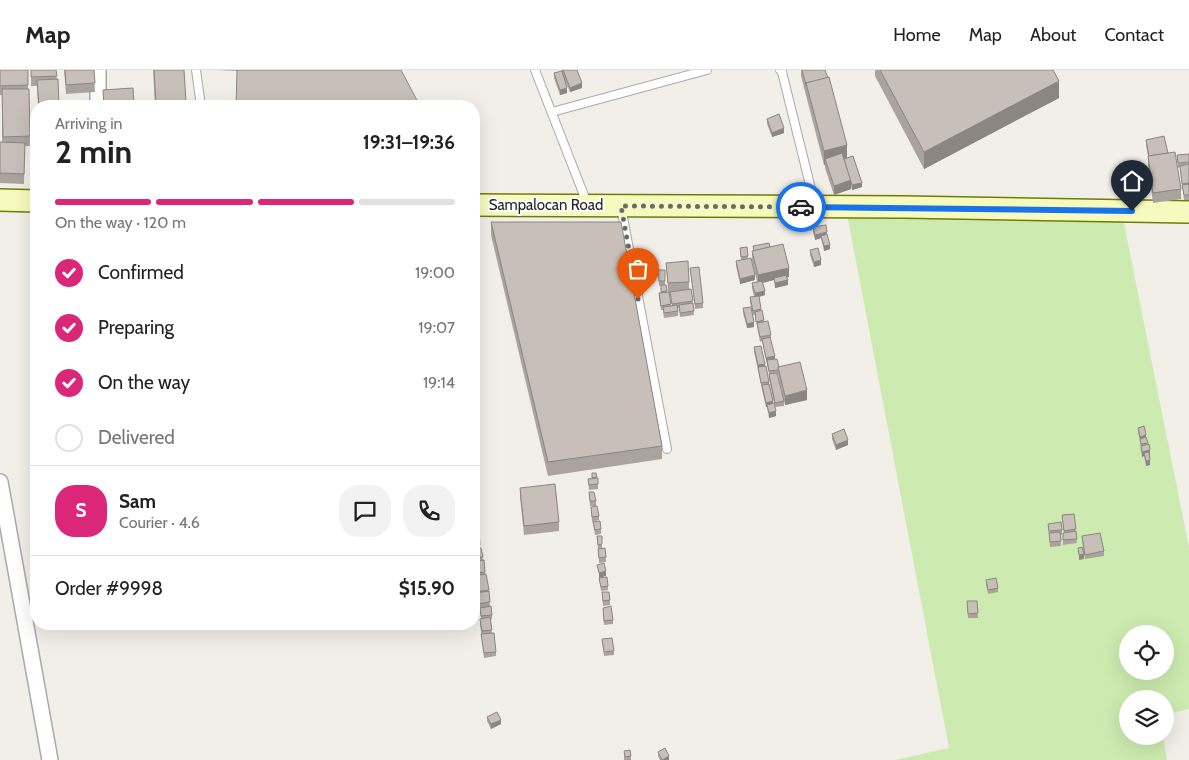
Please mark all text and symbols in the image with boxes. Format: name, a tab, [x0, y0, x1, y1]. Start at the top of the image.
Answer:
text: Map	[25, 20, 71, 49]
text: Home	[893, 24, 941, 46]
text: Map	[969, 24, 1002, 46]
text: About	[1030, 24, 1076, 46]
text: Contact	[1104, 24, 1164, 46]
text: Arriving in	[55, 114, 122, 133]
text: 19:31–19:36	[363, 131, 455, 154]
text: 2 min	[55, 132, 132, 171]
pin	[1111, 160, 1153, 211]
icon: home	[1118, 167, 1146, 195]
courier	[776, 182, 826, 232]
icon: car	[787, 193, 815, 221]
street label: Sampalocan Road	[489, 196, 603, 214]
text: On the way · 120 m	[55, 213, 186, 232]
pin	[617, 248, 659, 299]
icon: bag	[624, 255, 652, 283]
icon: check	[55, 259, 83, 287]
text: Confirmed	[98, 261, 184, 284]
text: 19:00	[415, 263, 455, 282]
icon: check	[55, 314, 83, 342]
text: Preparing	[98, 316, 174, 339]
text: 19:07	[418, 318, 455, 337]
icon: check	[55, 369, 83, 397]
text: On the way	[98, 371, 190, 394]
text: 19:14	[423, 373, 455, 392]
text: Delivered	[98, 426, 175, 449]
button: chat	[339, 485, 391, 537]
button: phone	[403, 485, 455, 537]
text: Sam	[119, 490, 156, 513]
text: S	[75, 499, 87, 522]
text: Courier · 4.6	[119, 513, 200, 532]
text: Order #9998	[55, 577, 163, 600]
text: $15.90	[399, 577, 455, 600]
map controls	[1119, 625, 1174, 745]
button: locate	[1119, 625, 1174, 680]
button: layers	[1119, 690, 1174, 745]

